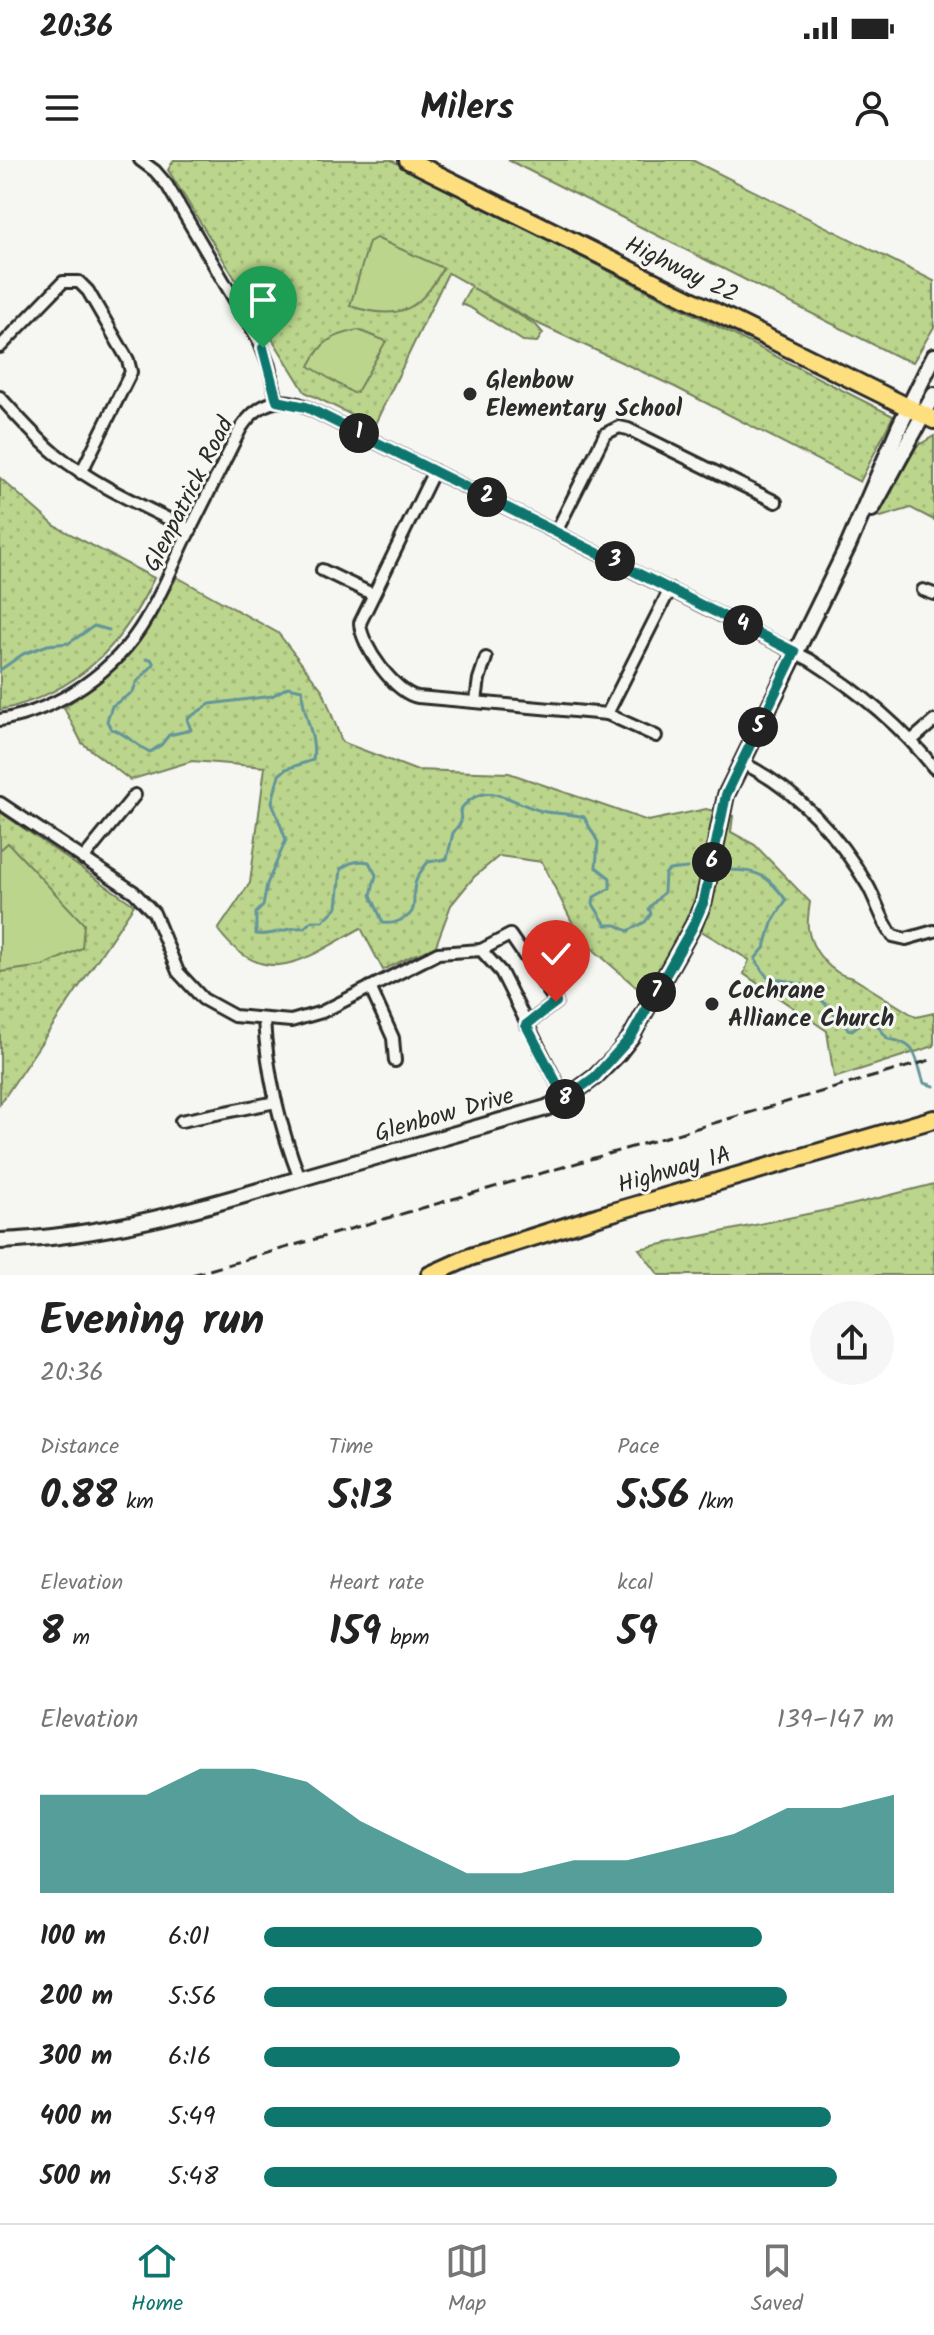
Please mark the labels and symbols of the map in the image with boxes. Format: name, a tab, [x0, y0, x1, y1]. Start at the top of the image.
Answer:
street label: Highway 22	[618, 226, 745, 315]
pin	[229, 266, 297, 348]
place label: Glenbow Elementary School	[486, 362, 683, 429]
marker: Glenbow Elementary School	[461, 385, 479, 403]
street label: Glenpatrick Road	[133, 409, 246, 579]
pin: 1	[339, 413, 379, 453]
pin: 2	[467, 477, 507, 517]
pin: 3	[595, 541, 635, 581]
pin: 4	[723, 605, 763, 645]
pin: 5	[738, 707, 778, 747]
pin: 6	[692, 842, 732, 882]
pin	[522, 920, 590, 1002]
pin: 7	[636, 972, 676, 1012]
place label: Cochrane Alliance Church	[728, 972, 894, 1039]
marker: Cochrane Alliance Church	[703, 995, 721, 1013]
street label: Glenbow Drive	[370, 1077, 519, 1154]
pin: 8	[545, 1079, 585, 1119]
street label: Highway 1A	[613, 1136, 736, 1205]

